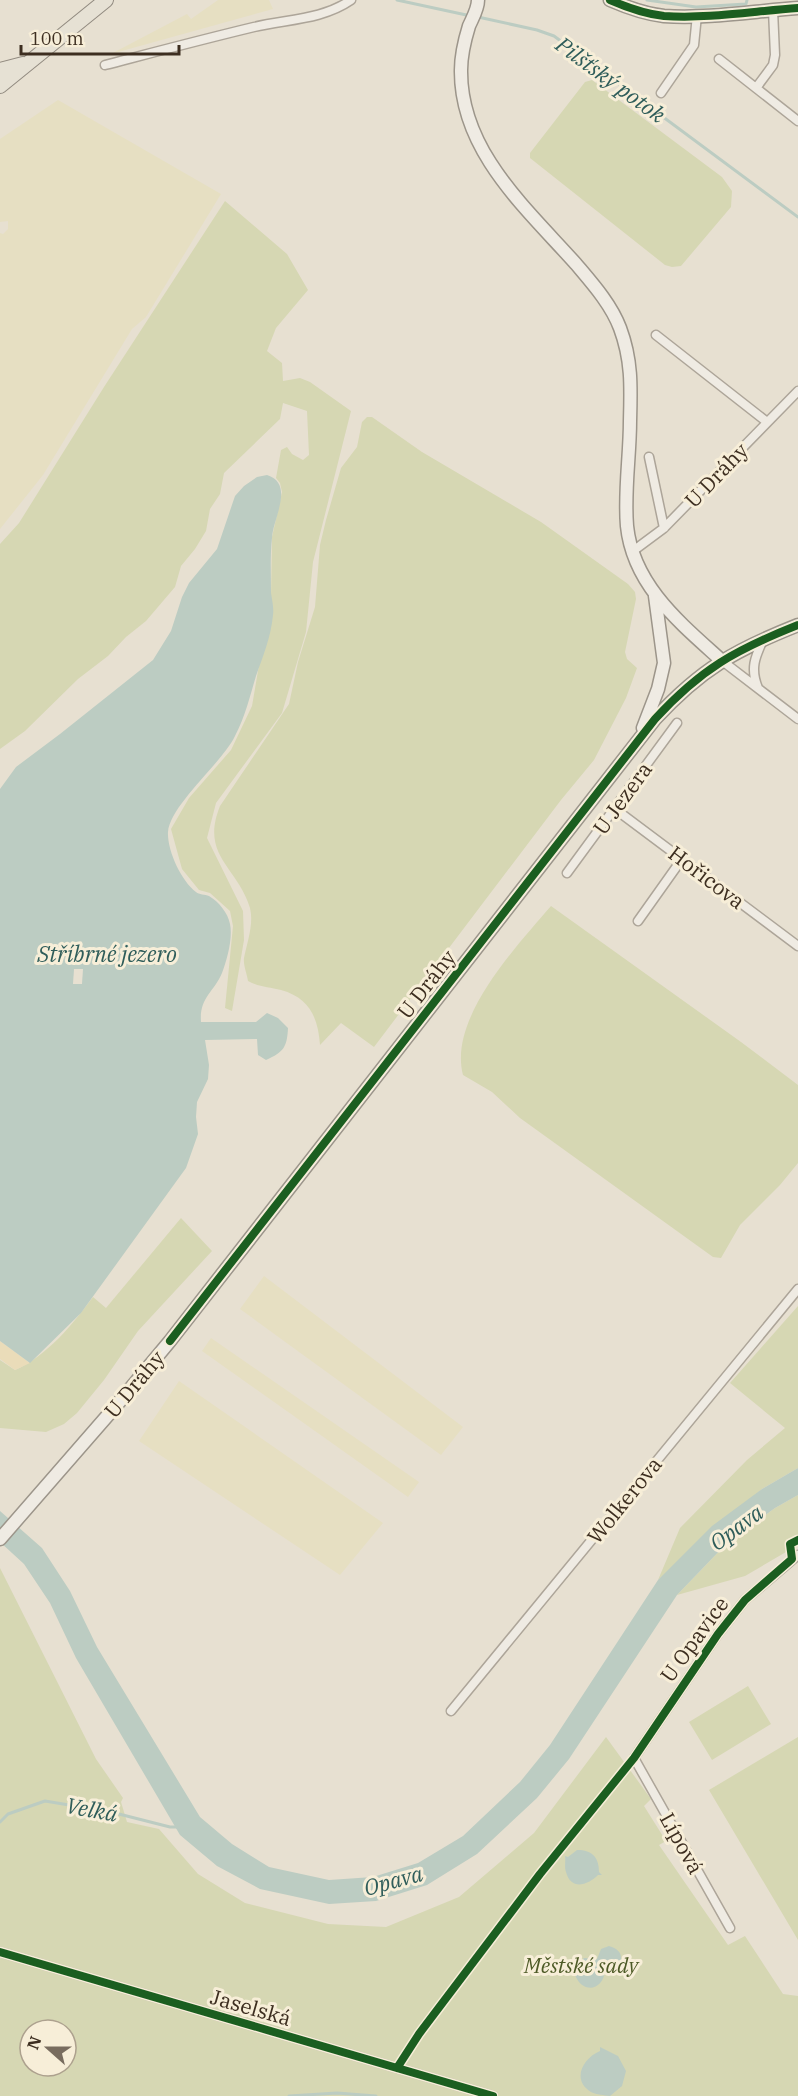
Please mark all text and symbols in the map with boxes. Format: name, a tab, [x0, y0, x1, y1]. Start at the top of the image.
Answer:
scale bar	[21, 18, 178, 56]
text: 100 m	[30, 27, 84, 50]
water label: Pilšťský potok	[550, 29, 672, 129]
street label: U Dráhy	[678, 436, 754, 513]
street label: U Jezera	[586, 756, 658, 840]
street label: Hořicova	[663, 839, 751, 915]
water label: Stříbrné jezero	[36, 939, 177, 968]
street label: U Dráhy	[390, 943, 462, 1024]
street label: U Dráhy	[98, 1344, 171, 1424]
street label: Wolkerova	[580, 1451, 668, 1549]
water label: Opava	[703, 1497, 769, 1557]
street label: U Opavice	[653, 1591, 735, 1687]
water label: Velká	[64, 1790, 120, 1828]
street label: Lípová	[654, 1807, 710, 1879]
water label: Opava	[360, 1858, 426, 1902]
park label: Městské sady	[523, 1951, 640, 1979]
street label: Jaselská	[207, 1982, 295, 2032]
north arrow	[18, 2018, 78, 2078]
text: N	[22, 2033, 46, 2052]

